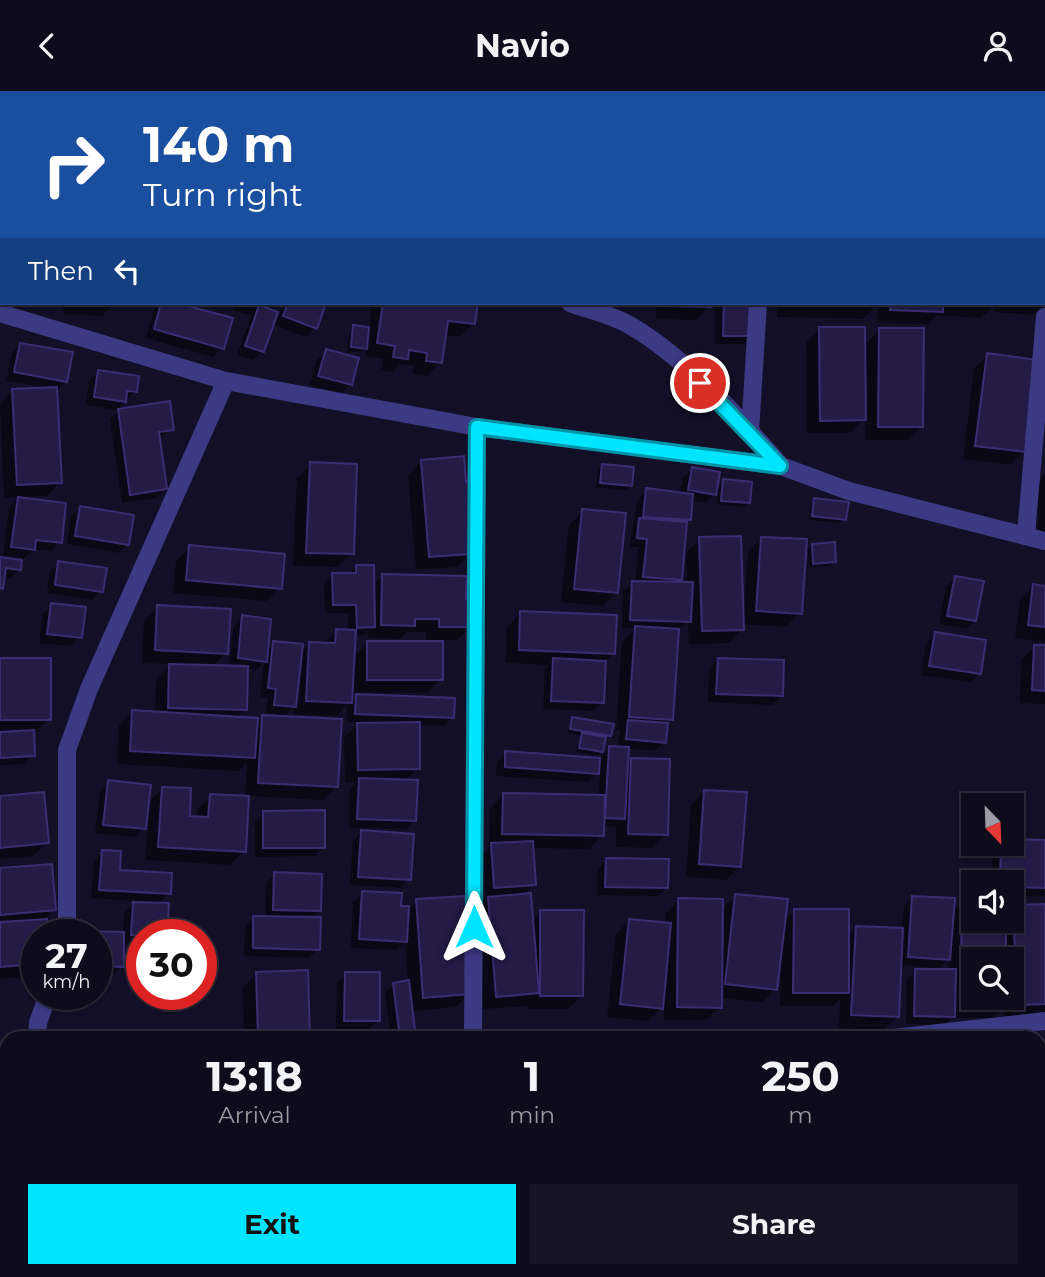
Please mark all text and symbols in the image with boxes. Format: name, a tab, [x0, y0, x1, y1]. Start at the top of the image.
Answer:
text: Navio	[475, 26, 570, 65]
icon: back	[28, 27, 66, 65]
icon: person	[979, 27, 1017, 65]
text: 140 m	[143, 115, 295, 174]
icon: right	[28, 119, 119, 210]
text: Turn right	[143, 175, 303, 214]
icon: left	[108, 252, 146, 290]
text: Then	[28, 255, 94, 287]
pin	[670, 353, 730, 413]
icon: arrive	[681, 364, 719, 402]
north arrow	[961, 793, 1024, 856]
map controls	[961, 793, 1024, 1010]
button: sound	[961, 870, 1024, 933]
position arrow	[437, 890, 511, 964]
speed limit sign: 30	[126, 919, 217, 1010]
text: 27	[45, 934, 88, 977]
button: search	[961, 947, 1024, 1010]
text: km/h	[42, 971, 91, 993]
text: 13:18	[206, 1050, 303, 1102]
text: 1	[524, 1050, 540, 1102]
text: 250	[761, 1050, 840, 1102]
text: Arrival	[218, 1101, 291, 1129]
text: min	[509, 1101, 555, 1129]
text: m	[788, 1101, 813, 1129]
button: Exit	[28, 1184, 516, 1264]
button: Share	[530, 1184, 1018, 1264]

